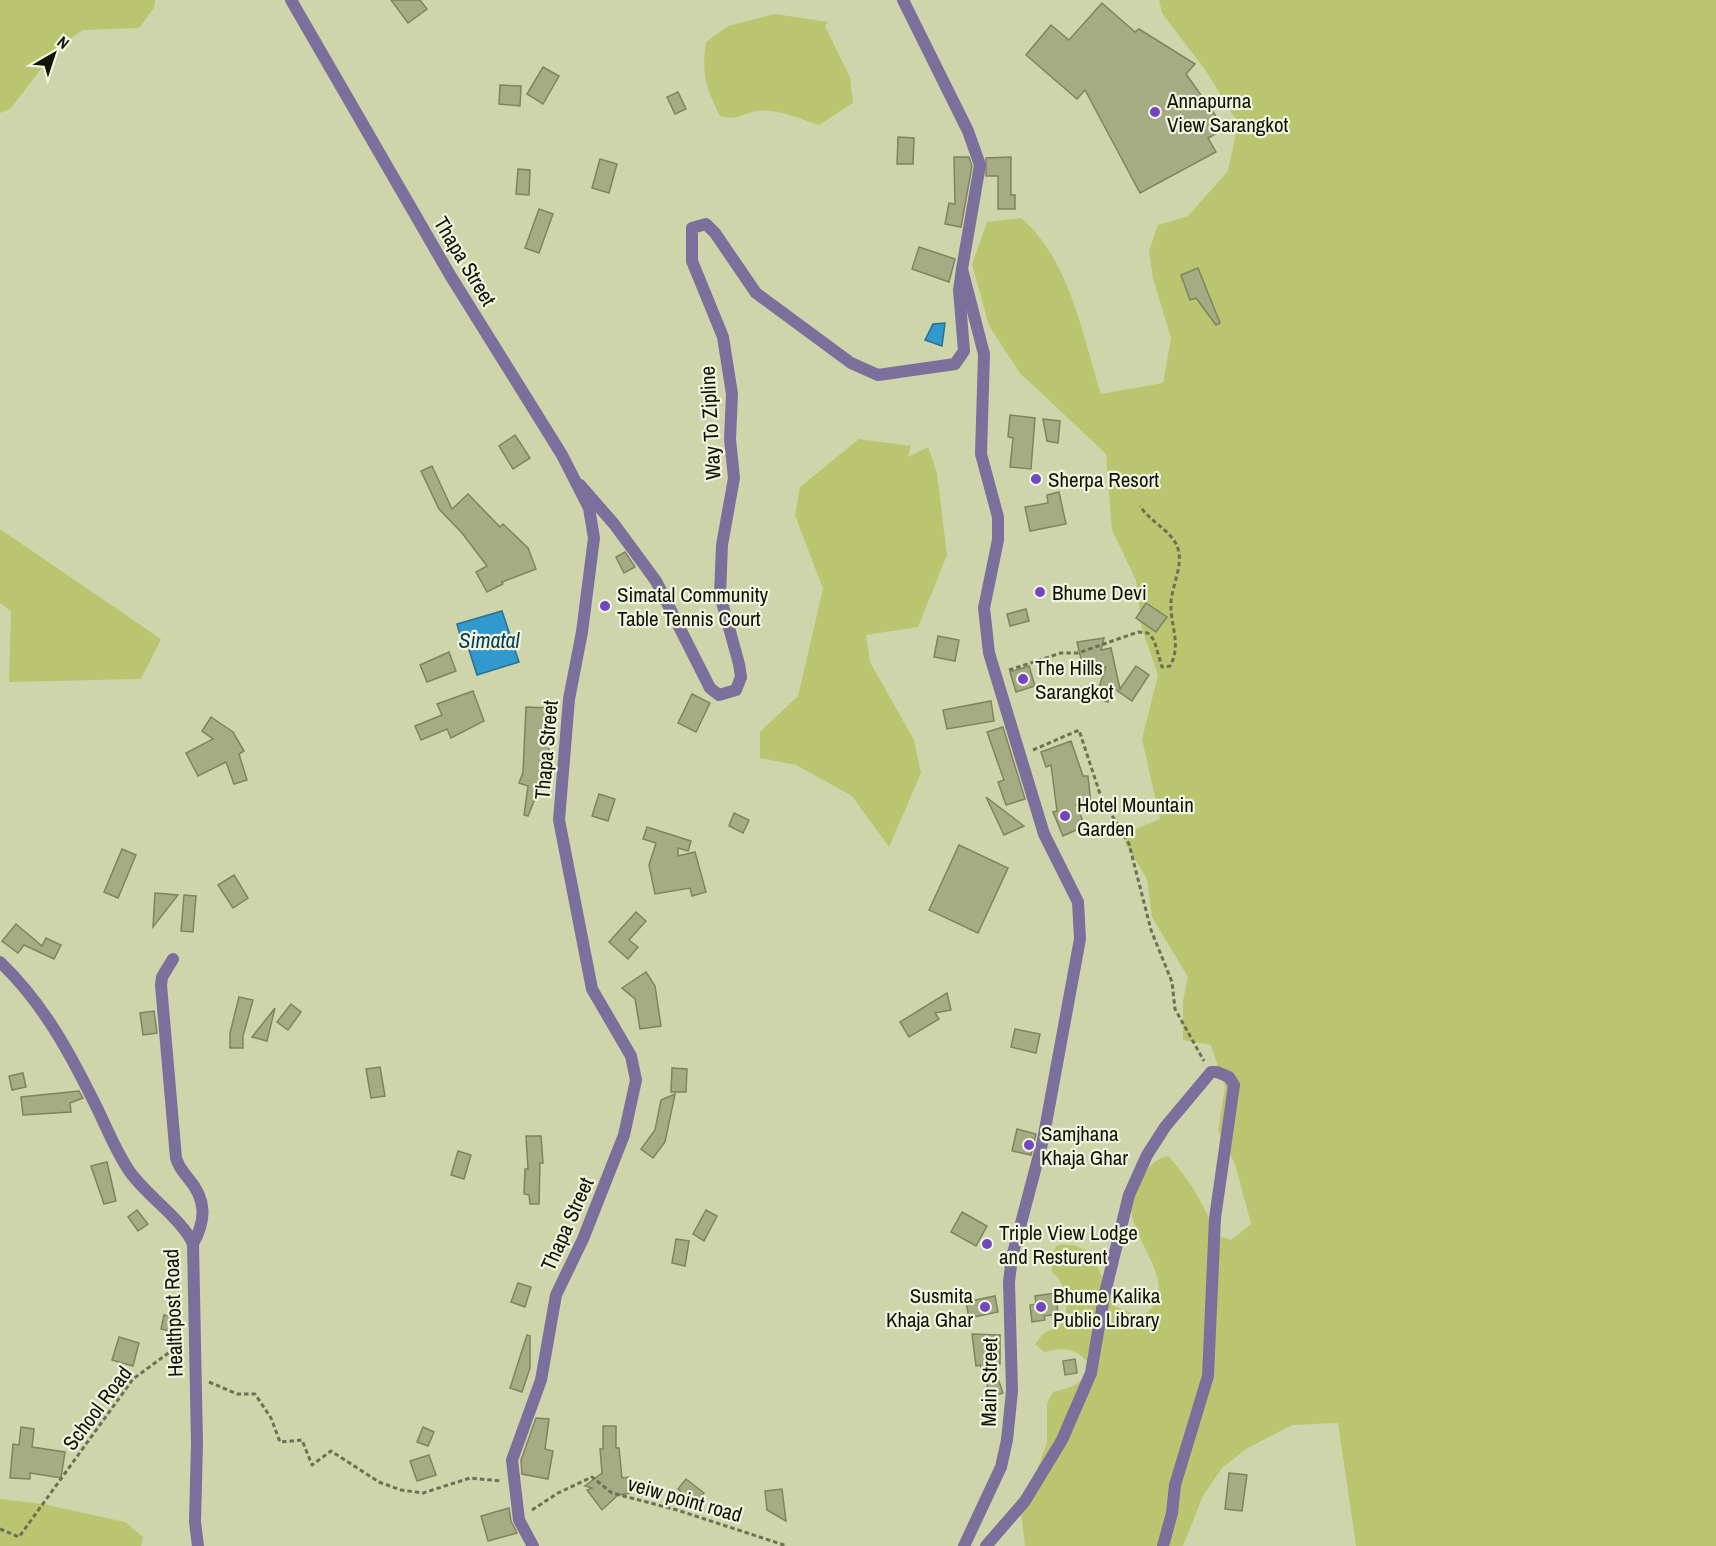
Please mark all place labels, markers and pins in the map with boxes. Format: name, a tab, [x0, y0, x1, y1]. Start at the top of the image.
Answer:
place label: Annapurna View Sarangkot	[1166, 86, 1288, 139]
marker: Annapurna View Sarangkot	[1148, 105, 1162, 119]
place label: Sherpa Resort	[1048, 465, 1159, 494]
marker: Sherpa Resort	[1029, 472, 1043, 486]
place label: Bhume Devi	[1052, 578, 1147, 607]
place label: Simatal Community Table Tennis Court	[617, 580, 769, 633]
marker: Bhume Devi	[1033, 585, 1047, 599]
marker: Simatal Community Table Tennis Court	[598, 599, 612, 613]
place label: The Hills Sarangkot	[1035, 653, 1114, 706]
marker: The Hills Sarangkot	[1016, 672, 1030, 686]
place label: Hotel Mountain Garden	[1077, 790, 1194, 843]
marker: Hotel Mountain Garden	[1058, 809, 1072, 823]
place label: Samjhana Khaja Ghar	[1041, 1119, 1128, 1172]
marker: Samjhana Khaja Ghar	[1022, 1138, 1036, 1152]
place label: Triple View Lodge and Resturent	[999, 1218, 1138, 1271]
marker: Triple View Lodge and Resturent	[980, 1237, 994, 1251]
place label: Susmita Khaja Ghar	[886, 1281, 973, 1334]
place label: Bhume Kalika Public Library	[1053, 1281, 1161, 1334]
marker: Susmita Khaja Ghar	[978, 1300, 992, 1314]
marker: Bhume Kalika Public Library	[1034, 1300, 1048, 1314]

